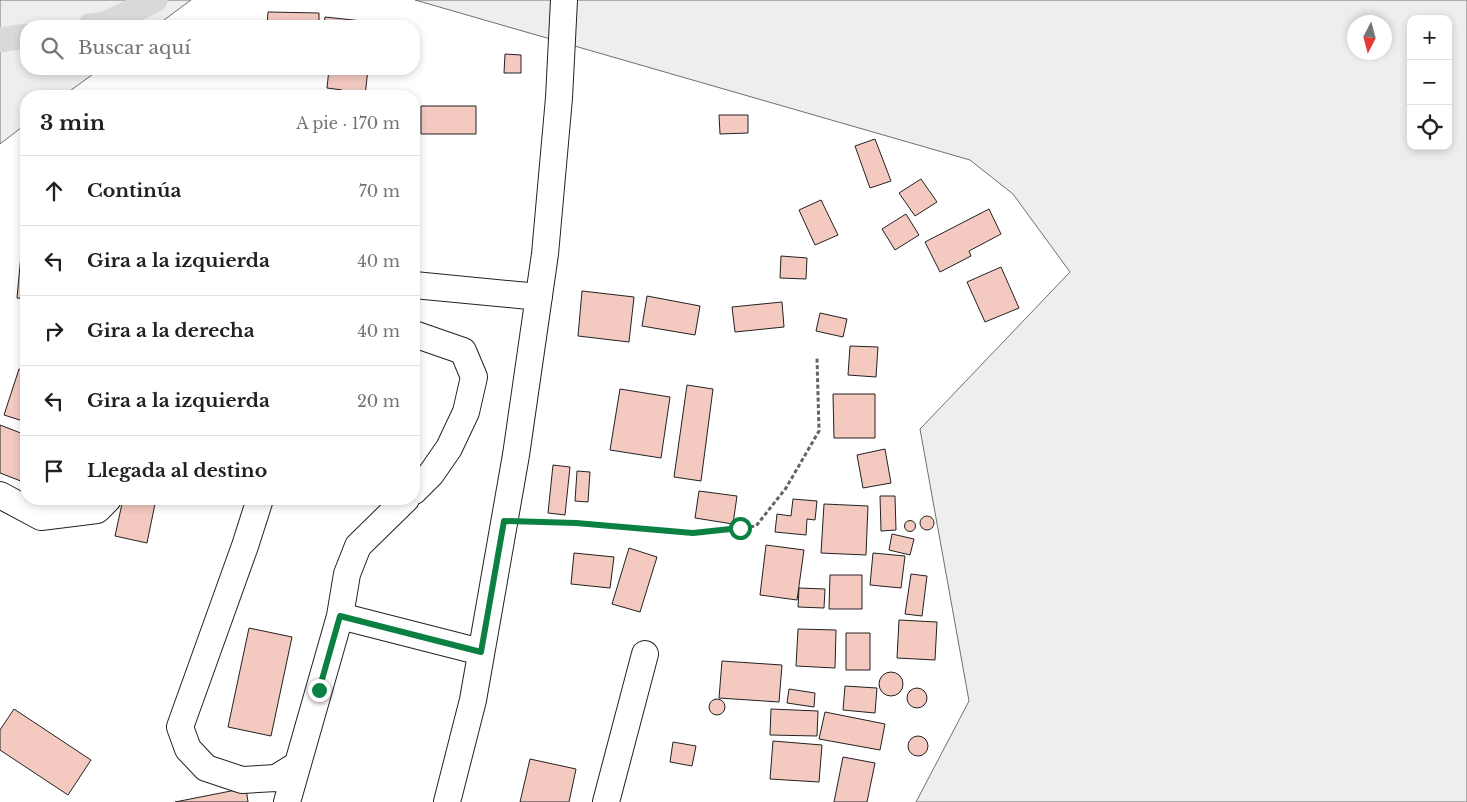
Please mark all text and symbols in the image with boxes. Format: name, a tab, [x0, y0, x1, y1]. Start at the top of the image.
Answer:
north arrow	[1347, 15, 1392, 60]
map controls	[1407, 15, 1452, 150]
button: +	[1407, 15, 1452, 60]
search box	[20, 20, 420, 75]
icon: search	[38, 34, 66, 62]
text: Buscar aquí	[78, 36, 191, 59]
button: −	[1407, 60, 1452, 105]
button: locate	[1407, 105, 1452, 150]
text: 3 min	[40, 110, 105, 136]
text: A pie · 170 m	[296, 113, 400, 133]
icon: ahead	[40, 177, 68, 205]
text: Continúa	[87, 179, 181, 202]
text: 70 m	[359, 181, 400, 201]
icon: left	[40, 247, 68, 275]
text: Gira a la izquierda	[87, 249, 270, 272]
text: 40 m	[357, 251, 400, 271]
icon: right	[40, 317, 68, 345]
text: Gira a la derecha	[87, 319, 255, 342]
text: 40 m	[357, 321, 400, 341]
icon: left	[40, 387, 68, 415]
text: Gira a la izquierda	[87, 389, 270, 412]
text: 20 m	[357, 391, 400, 411]
icon: arrive	[40, 457, 68, 485]
text: Llegada al destino	[87, 459, 267, 482]
route start	[729, 517, 752, 540]
route end	[308, 679, 331, 702]

